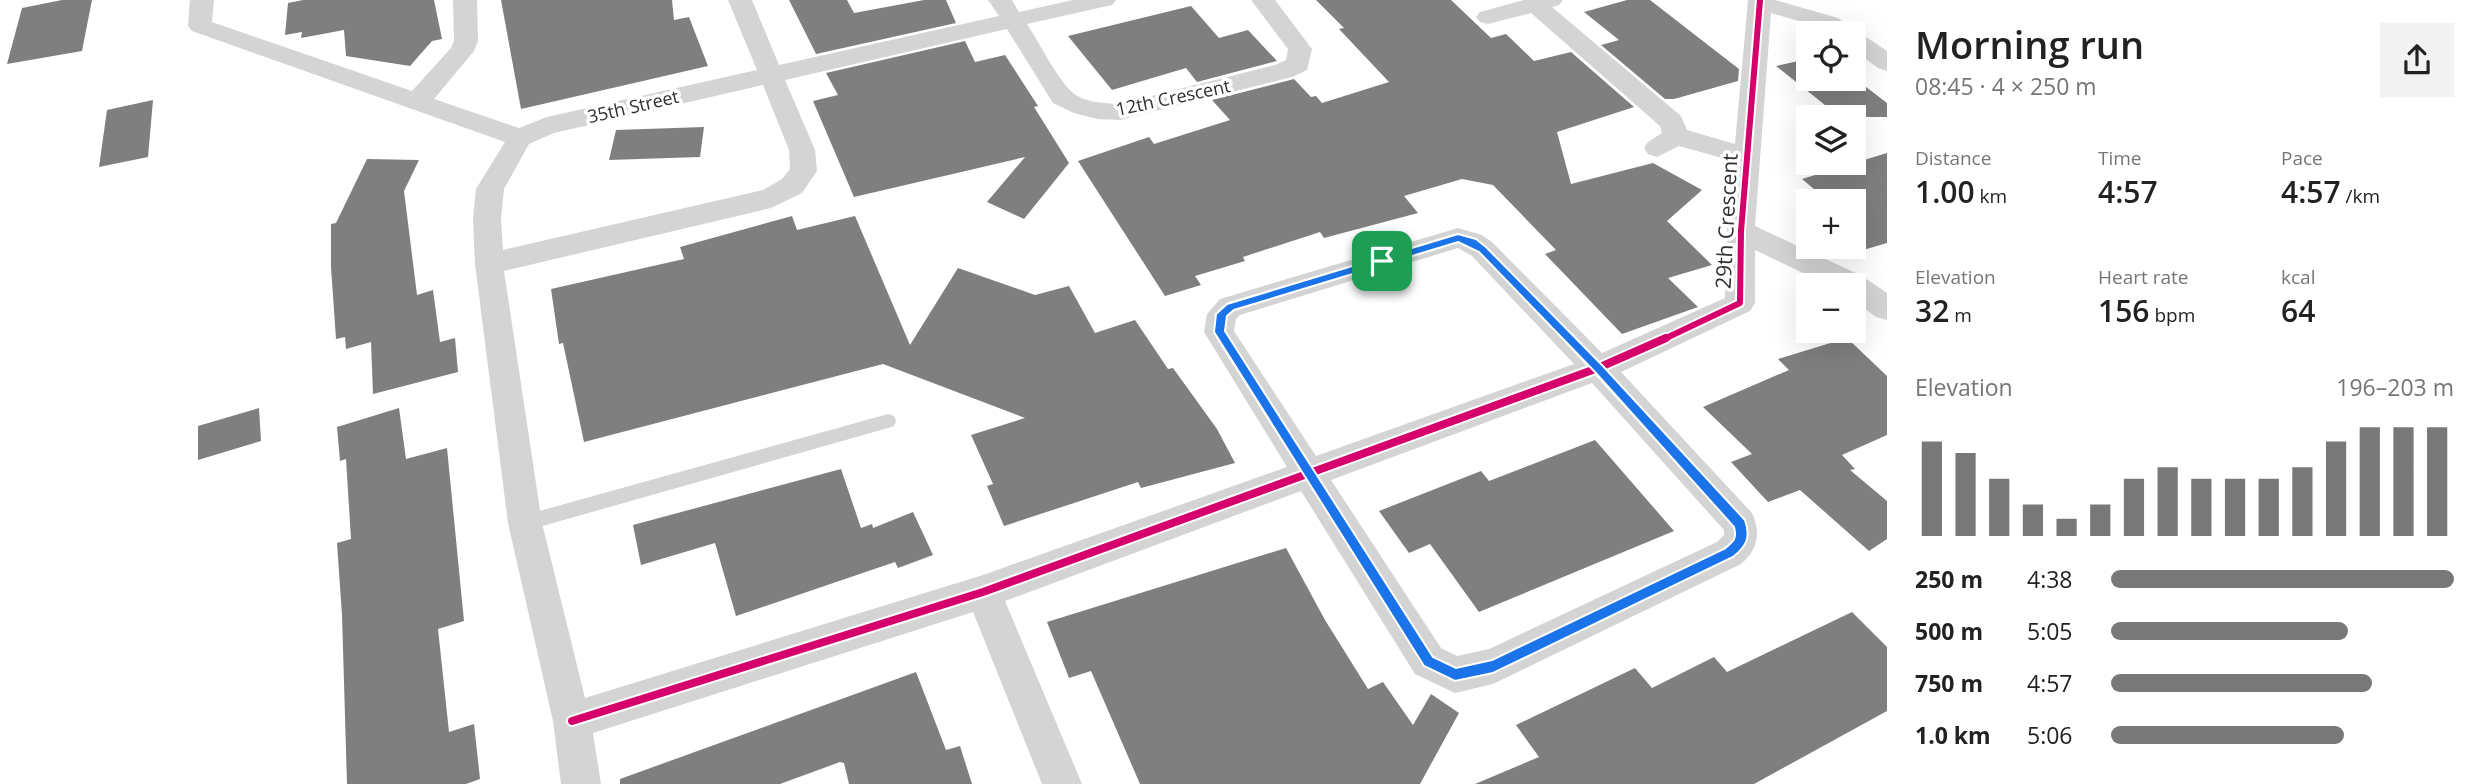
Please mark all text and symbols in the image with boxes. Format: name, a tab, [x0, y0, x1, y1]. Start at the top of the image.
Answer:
text: Morning run	[1915, 18, 2144, 70]
map controls	[1796, 21, 1866, 343]
button: locate	[1796, 21, 1866, 91]
button: share	[2380, 23, 2454, 97]
text: 08:45 · 4 × 250 m	[1915, 70, 2097, 102]
street label: 12th Crescent	[1114, 73, 1232, 121]
street label: 35th Street	[585, 84, 681, 128]
button: layers	[1796, 105, 1866, 175]
text: Distance	[1915, 145, 1991, 171]
text: Time	[2098, 145, 2142, 171]
text: Pace	[2281, 145, 2323, 171]
street label: 29th Crescent	[1708, 153, 1744, 289]
text: 1.00	[1915, 171, 1975, 212]
text: 4:57	[2098, 171, 2158, 212]
text: 4:57	[2281, 171, 2341, 212]
text: km	[1975, 183, 2007, 209]
text: /km	[2341, 183, 2380, 209]
button: +	[1796, 189, 1866, 259]
pin	[1352, 231, 1412, 291]
icon: arrive	[1363, 242, 1401, 280]
text: Elevation	[1915, 264, 1996, 290]
text: Heart rate	[2098, 264, 2188, 290]
text: kcal	[2281, 264, 2315, 290]
button: −	[1796, 273, 1866, 343]
text: 32	[1915, 290, 1949, 331]
text: 156	[2098, 290, 2149, 331]
text: 64	[2281, 290, 2315, 331]
text: m	[1949, 302, 1972, 328]
text: bpm	[2149, 302, 2195, 328]
text: Elevation	[1915, 371, 2013, 403]
text: 196–203 m	[2336, 371, 2454, 403]
text: 250 m	[1915, 563, 1983, 595]
text: 4:38	[2027, 563, 2073, 595]
text: 500 m	[1915, 615, 1983, 647]
text: 5:05	[2027, 615, 2073, 647]
text: 750 m	[1915, 667, 1983, 699]
text: 4:57	[2027, 667, 2073, 699]
text: 1.0 km	[1915, 719, 1991, 751]
text: 5:06	[2027, 719, 2073, 751]

